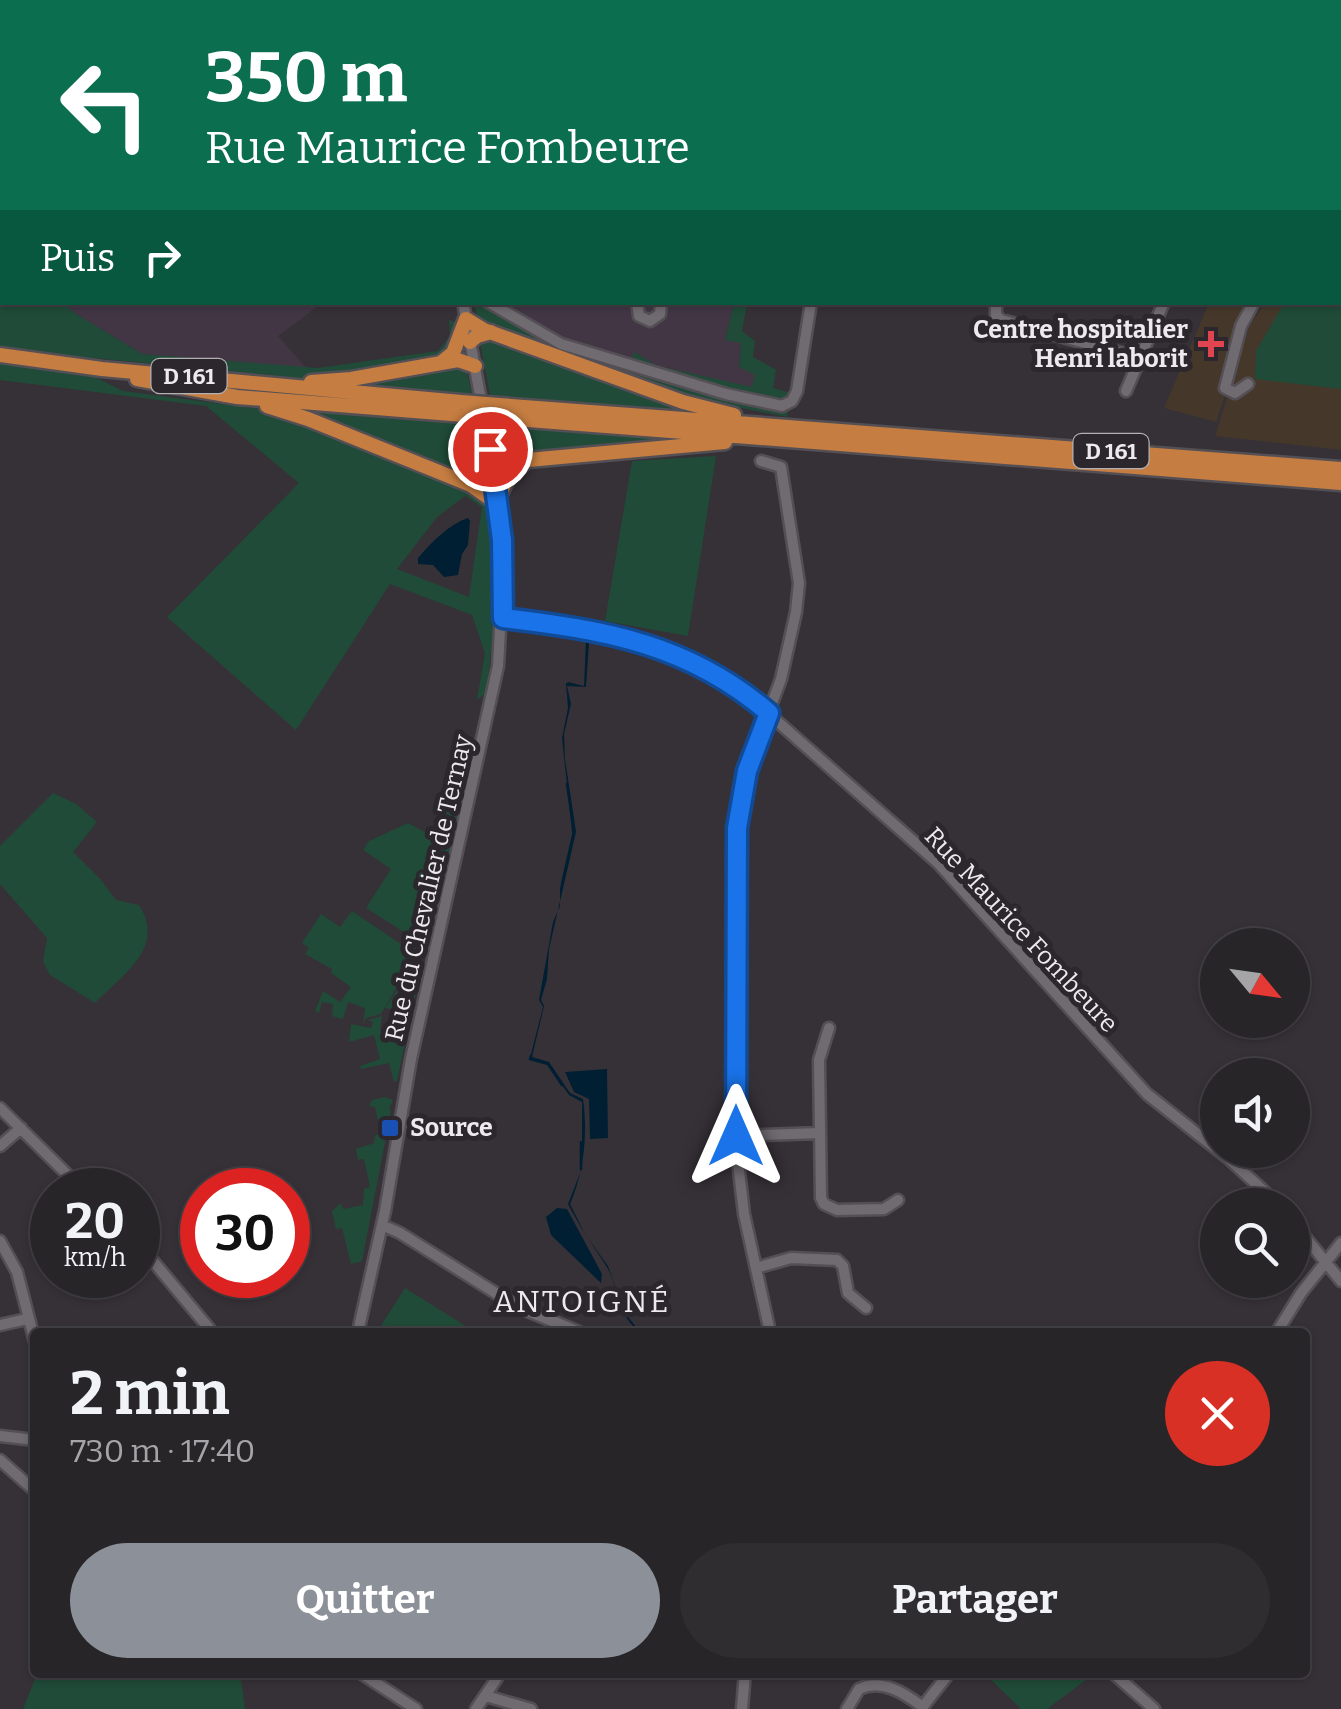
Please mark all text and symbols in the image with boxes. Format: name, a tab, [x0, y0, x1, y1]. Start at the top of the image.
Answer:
text: 350 m	[205, 36, 407, 120]
icon: left	[40, 40, 170, 170]
text: Rue Maurice Fombeure	[205, 121, 690, 175]
icon: right	[135, 230, 190, 285]
text: Puis	[40, 235, 115, 281]
place label: Centre hospitalier Henri laborit	[973, 315, 1188, 374]
marker: Centre hospitalier Henri laborit	[1198, 331, 1224, 357]
road number: D 161	[152, 359, 226, 393]
pin	[448, 407, 533, 492]
icon: arrive	[463, 422, 518, 477]
road number: D 161	[1074, 434, 1148, 468]
street label: Rue du Chevalier de Ternay	[379, 731, 479, 1044]
street label: Rue Maurice Fombeure	[918, 821, 1124, 1039]
north arrow	[1200, 928, 1310, 1038]
map controls	[1200, 928, 1310, 1298]
button: sound	[1200, 1058, 1310, 1168]
position arrow	[684, 1084, 788, 1188]
place label: Source	[410, 1113, 493, 1143]
marker: Source	[379, 1117, 401, 1139]
speed limit sign: 30	[180, 1168, 310, 1298]
button: search	[1200, 1188, 1310, 1298]
text: 20	[65, 1191, 125, 1251]
text: km/h	[64, 1243, 126, 1273]
district label: ANTOIGNÉ	[493, 1284, 671, 1320]
text: 2 min	[70, 1358, 230, 1430]
button: close	[1165, 1361, 1270, 1466]
text: 730 m · 17:40	[70, 1432, 255, 1470]
button: Quitter	[70, 1543, 660, 1658]
button: Partager	[680, 1543, 1270, 1658]

